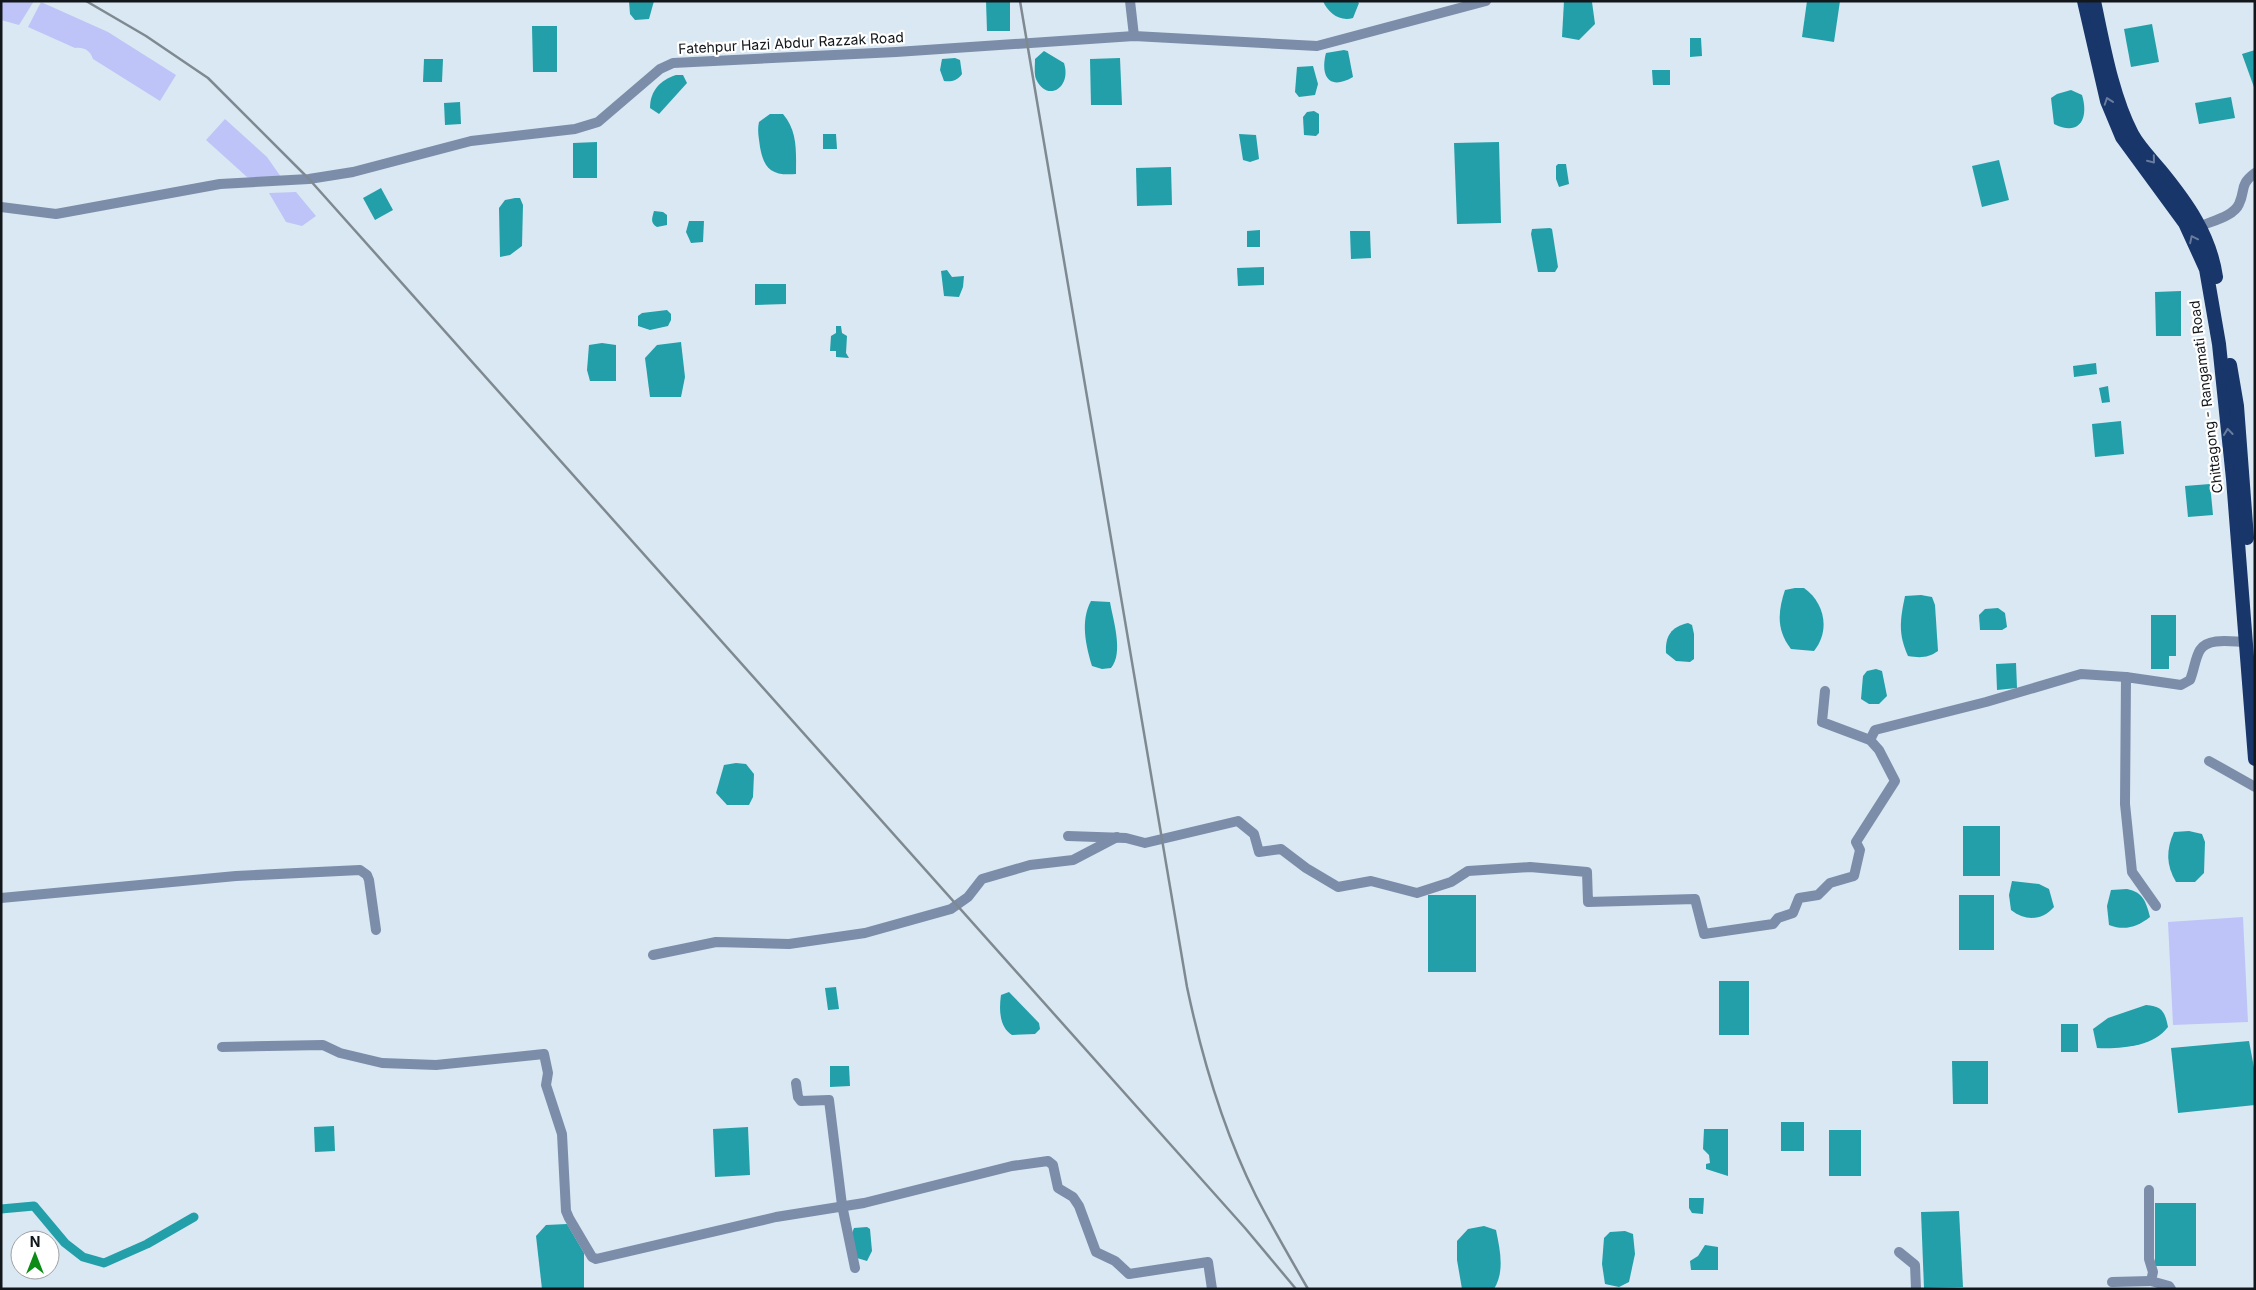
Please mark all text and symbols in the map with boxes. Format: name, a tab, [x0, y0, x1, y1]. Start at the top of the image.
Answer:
street label: Fatehpur Hazi Abdur Razzak Road	[678, 28, 904, 57]
one-way arrow	[2104, 98, 2114, 106]
one-way arrow	[2147, 154, 2155, 163]
one-way arrow	[2189, 235, 2199, 244]
street label: Chittagong - Rangamati Road	[2185, 300, 2226, 494]
one-way arrow	[2223, 427, 2234, 435]
north arrow	[10, 1230, 60, 1280]
text: N	[30, 1233, 40, 1250]

